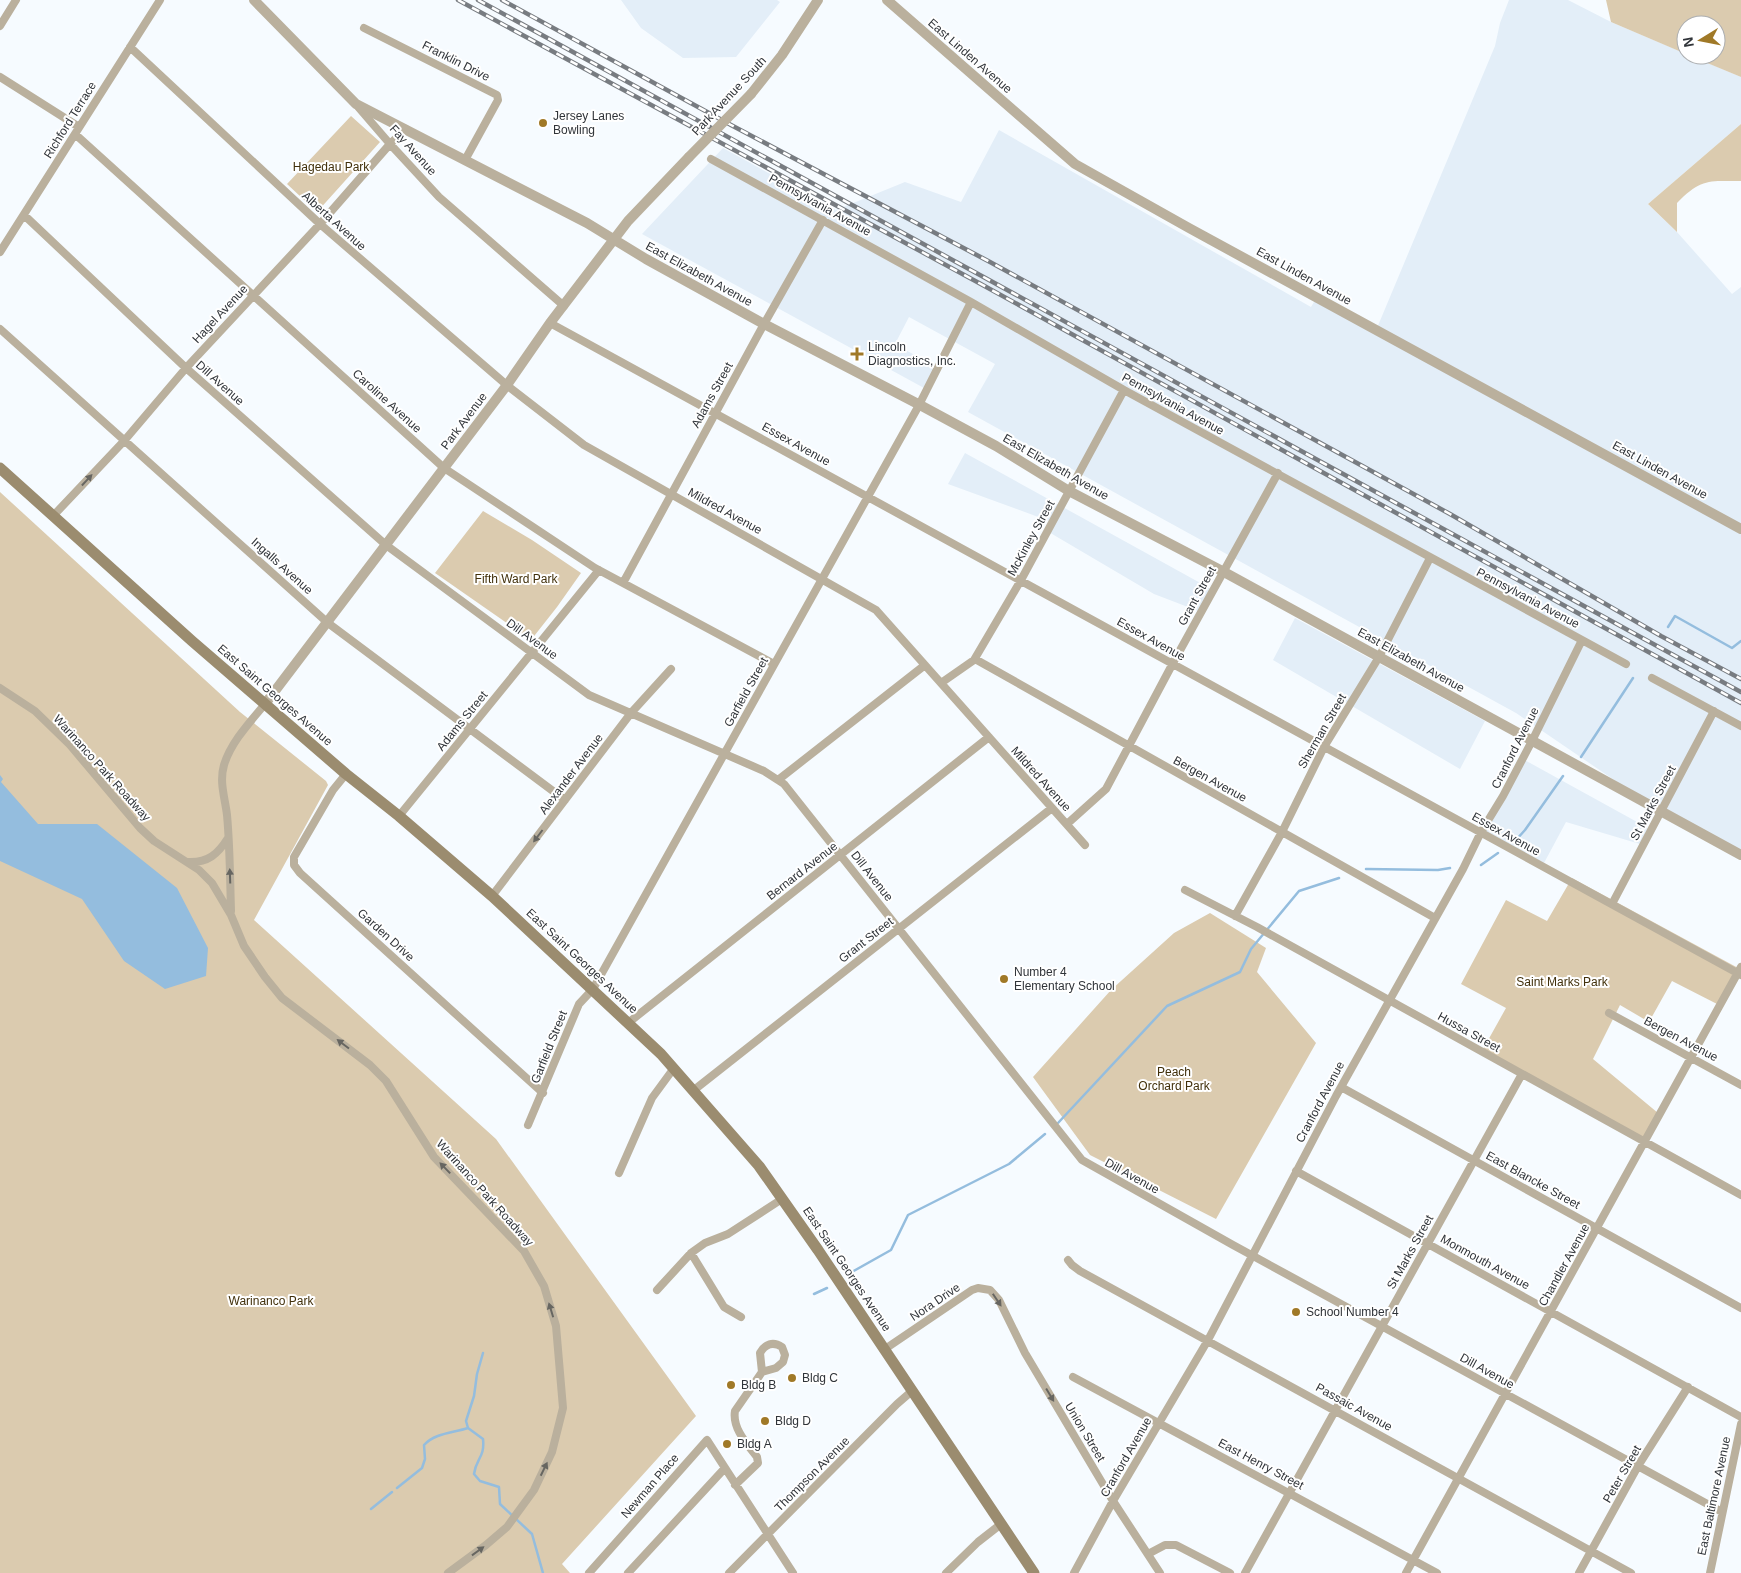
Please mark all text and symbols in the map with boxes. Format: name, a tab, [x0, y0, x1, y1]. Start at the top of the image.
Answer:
north arrow	[1676, 15, 1726, 65]
street label: East Linden Avenue	[925, 16, 1015, 96]
text: N	[1679, 36, 1697, 49]
street label: Franklin Drive	[420, 38, 492, 84]
street label: Park Avenue South	[689, 54, 769, 138]
street label: Richford Terrace	[41, 79, 99, 161]
place label: Jersey Lanes Bowling	[553, 109, 624, 137]
marker: Jersey Lanes Bowling	[537, 117, 549, 129]
street label: Fay Avenue	[387, 122, 440, 178]
park label: Hagedau Park	[293, 160, 370, 174]
street label: Pennsylvania Avenue	[767, 171, 874, 239]
street label: Alberta Avenue	[299, 189, 369, 254]
street label: East Elizabeth Avenue	[643, 239, 755, 309]
street label: East Linden Avenue	[1254, 244, 1354, 308]
street label: Hagel Avenue	[189, 282, 251, 346]
place label: Lincoln Diagnostics, Inc.	[868, 340, 956, 368]
marker: Lincoln Diagnostics, Inc.	[850, 347, 864, 361]
street label: Dill Avenue	[193, 358, 247, 408]
street label: Adams Street	[688, 359, 736, 430]
street label: Caroline Avenue	[350, 366, 425, 436]
street label: Pennsylvania Avenue	[1120, 370, 1227, 438]
street label: Park Avenue	[438, 389, 490, 452]
street label: Essex Avenue	[759, 419, 833, 469]
street label: East Elizabeth Avenue	[1001, 431, 1112, 503]
street label: East Linden Avenue	[1610, 438, 1710, 502]
one-way arrow	[81, 475, 93, 487]
street label: Mildred Avenue	[686, 485, 765, 537]
street label: McKinley Street	[1005, 497, 1058, 578]
street label: Ingalls Avenue	[248, 535, 316, 597]
street label: Grant Street	[1175, 563, 1219, 628]
street label: Pennsylvania Avenue	[1474, 565, 1582, 631]
park label: Fifth Ward Park	[475, 572, 558, 586]
street label: Essex Avenue	[1114, 614, 1188, 664]
street label: Dill Avenue	[504, 616, 561, 662]
street label: East Elizabeth Avenue	[1355, 625, 1467, 695]
street label: East Saint Georges Avenue	[215, 641, 335, 749]
street label: Garfield Street	[721, 654, 771, 729]
street label: Adams Street	[434, 688, 491, 754]
street label: Sherman Street	[1295, 691, 1349, 771]
street label: Cranford Avenue	[1488, 705, 1542, 791]
street label: Warinanco Park Roadway	[51, 712, 153, 824]
street label: Alexander Avenue	[536, 731, 606, 817]
street label: Mildred Avenue	[1008, 744, 1074, 815]
street label: Bergen Avenue	[1171, 753, 1249, 805]
street label: St Marks Street	[1627, 763, 1679, 843]
street label: Essex Avenue	[1469, 809, 1543, 859]
one-way arrow	[533, 829, 543, 843]
street label: Bernard Avenue	[764, 839, 840, 903]
street label: Dill Avenue	[848, 848, 896, 904]
one-way arrow	[225, 868, 233, 884]
street label: Garden Drive	[355, 906, 417, 964]
street label: East Saint Georges Avenue	[523, 906, 641, 1017]
street label: Grant Street	[836, 914, 897, 966]
place label: Number 4 Elementary School	[1014, 965, 1115, 993]
marker: Number 4 Elementary School	[998, 973, 1010, 985]
park label: Saint Marks Park	[1516, 975, 1609, 989]
street label: Garfield Street	[528, 1008, 570, 1085]
street label: Hussa Street	[1435, 1009, 1503, 1055]
street label: Bergen Avenue	[1642, 1014, 1721, 1065]
one-way arrow	[337, 1039, 350, 1050]
street label: Cranford Avenue	[1293, 1059, 1347, 1145]
park label: Peach Orchard Park	[1138, 1065, 1211, 1093]
street label: Warinanco Park Roadway	[434, 1137, 536, 1249]
street label: East Blancke Street	[1484, 1148, 1583, 1212]
street label: Dill Avenue	[1102, 1155, 1162, 1197]
one-way arrow	[439, 1163, 451, 1175]
street label: East Saint Georges Avenue	[800, 1204, 894, 1334]
street label: St Marks Street	[1384, 1212, 1436, 1292]
street label: Chandler Avenue	[1536, 1221, 1593, 1309]
street label: Monmouth Avenue	[1438, 1232, 1532, 1292]
street label: Nora Drive	[907, 1280, 963, 1324]
one-way arrow	[992, 1293, 1002, 1306]
park label: Warinanco Park	[229, 1294, 314, 1308]
one-way arrow	[547, 1303, 555, 1318]
place label: School Number 4	[1306, 1305, 1399, 1319]
marker: School Number 4	[1290, 1306, 1302, 1318]
street label: Dill Avenue	[1457, 1350, 1517, 1392]
place label: Bldg C	[802, 1371, 838, 1385]
marker: Bldg C	[786, 1372, 798, 1384]
place label: Bldg B	[741, 1378, 776, 1392]
marker: Bldg B	[725, 1379, 737, 1391]
street label: Passaic Avenue	[1313, 1380, 1395, 1434]
one-way arrow	[1045, 1388, 1054, 1401]
street label: Union Street	[1062, 1400, 1109, 1465]
place label: Bldg D	[775, 1414, 811, 1428]
street label: Cranford Avenue	[1097, 1414, 1155, 1499]
marker: Bldg D	[759, 1415, 771, 1427]
street label: Thompson Avenue	[772, 1434, 852, 1514]
street label: East Baltimore Avenue	[1695, 1435, 1734, 1557]
street label: East Henry Street	[1216, 1436, 1307, 1493]
place label: Bldg A	[737, 1437, 772, 1451]
marker: Bldg A	[721, 1438, 733, 1450]
street label: Peter Street	[1600, 1442, 1644, 1505]
street label: Newman Place	[618, 1451, 682, 1521]
one-way arrow	[540, 1462, 548, 1476]
one-way arrow	[471, 1546, 485, 1556]

